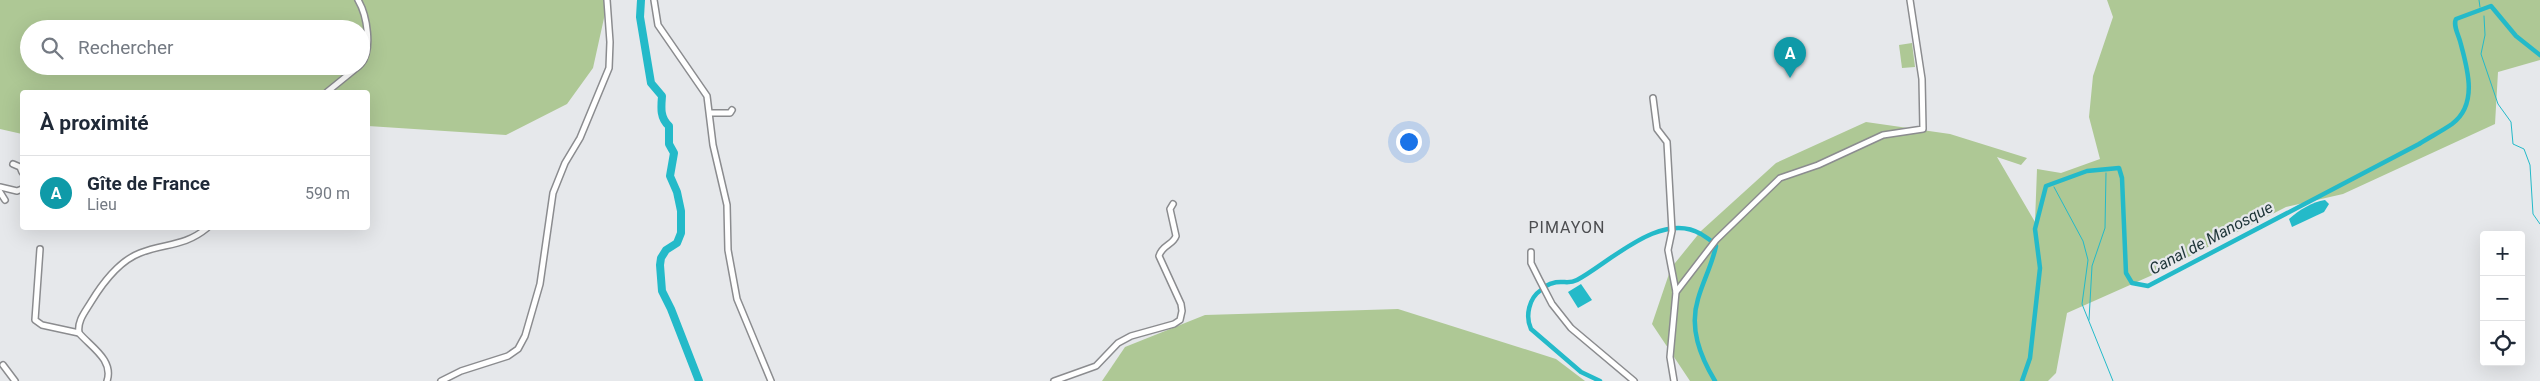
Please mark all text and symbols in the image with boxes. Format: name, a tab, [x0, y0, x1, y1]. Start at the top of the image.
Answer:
search box	[20, 20, 370, 75]
icon: search	[38, 34, 66, 62]
text: Rechercher	[78, 36, 173, 59]
pin: A	[1774, 37, 1806, 78]
text: À proximité	[40, 111, 149, 135]
your location	[1396, 129, 1422, 155]
text: Gîte de France	[87, 172, 210, 195]
text: A	[51, 184, 61, 203]
text: 590 m	[305, 184, 350, 203]
text: Lieu	[87, 195, 117, 214]
water label: Canal de Manosque	[2146, 197, 2276, 279]
district label: PIMAYON	[1528, 218, 1606, 237]
map controls	[2480, 231, 2525, 366]
button: +	[2480, 231, 2525, 276]
button: −	[2480, 276, 2525, 321]
button: locate	[2480, 321, 2525, 366]

